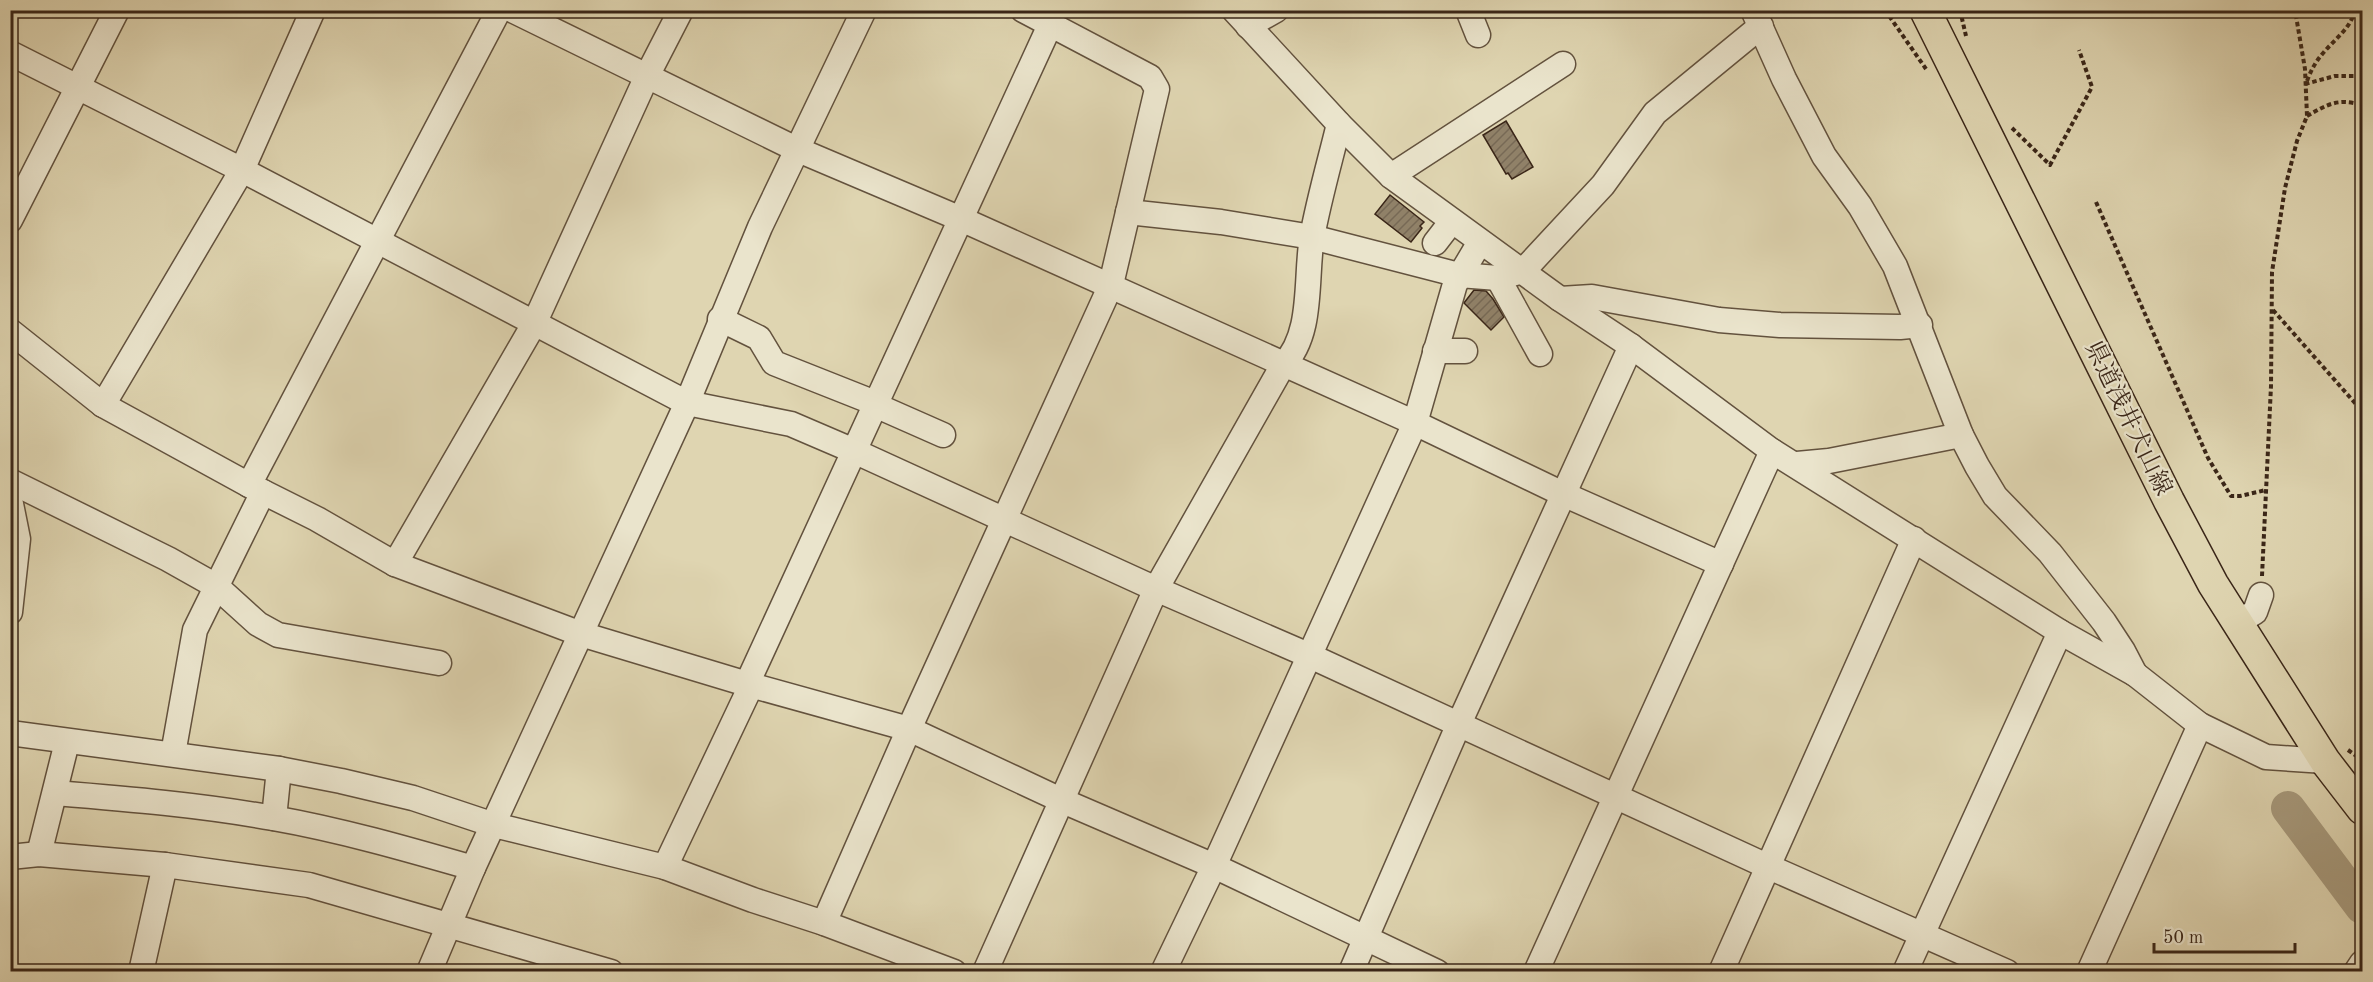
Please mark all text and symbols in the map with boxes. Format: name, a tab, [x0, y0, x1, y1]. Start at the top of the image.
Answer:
street label: 県道浅井犬山線	[2080, 337, 2178, 500]
scale bar	[2154, 916, 2295, 954]
text: 50 m	[2163, 929, 2203, 947]

